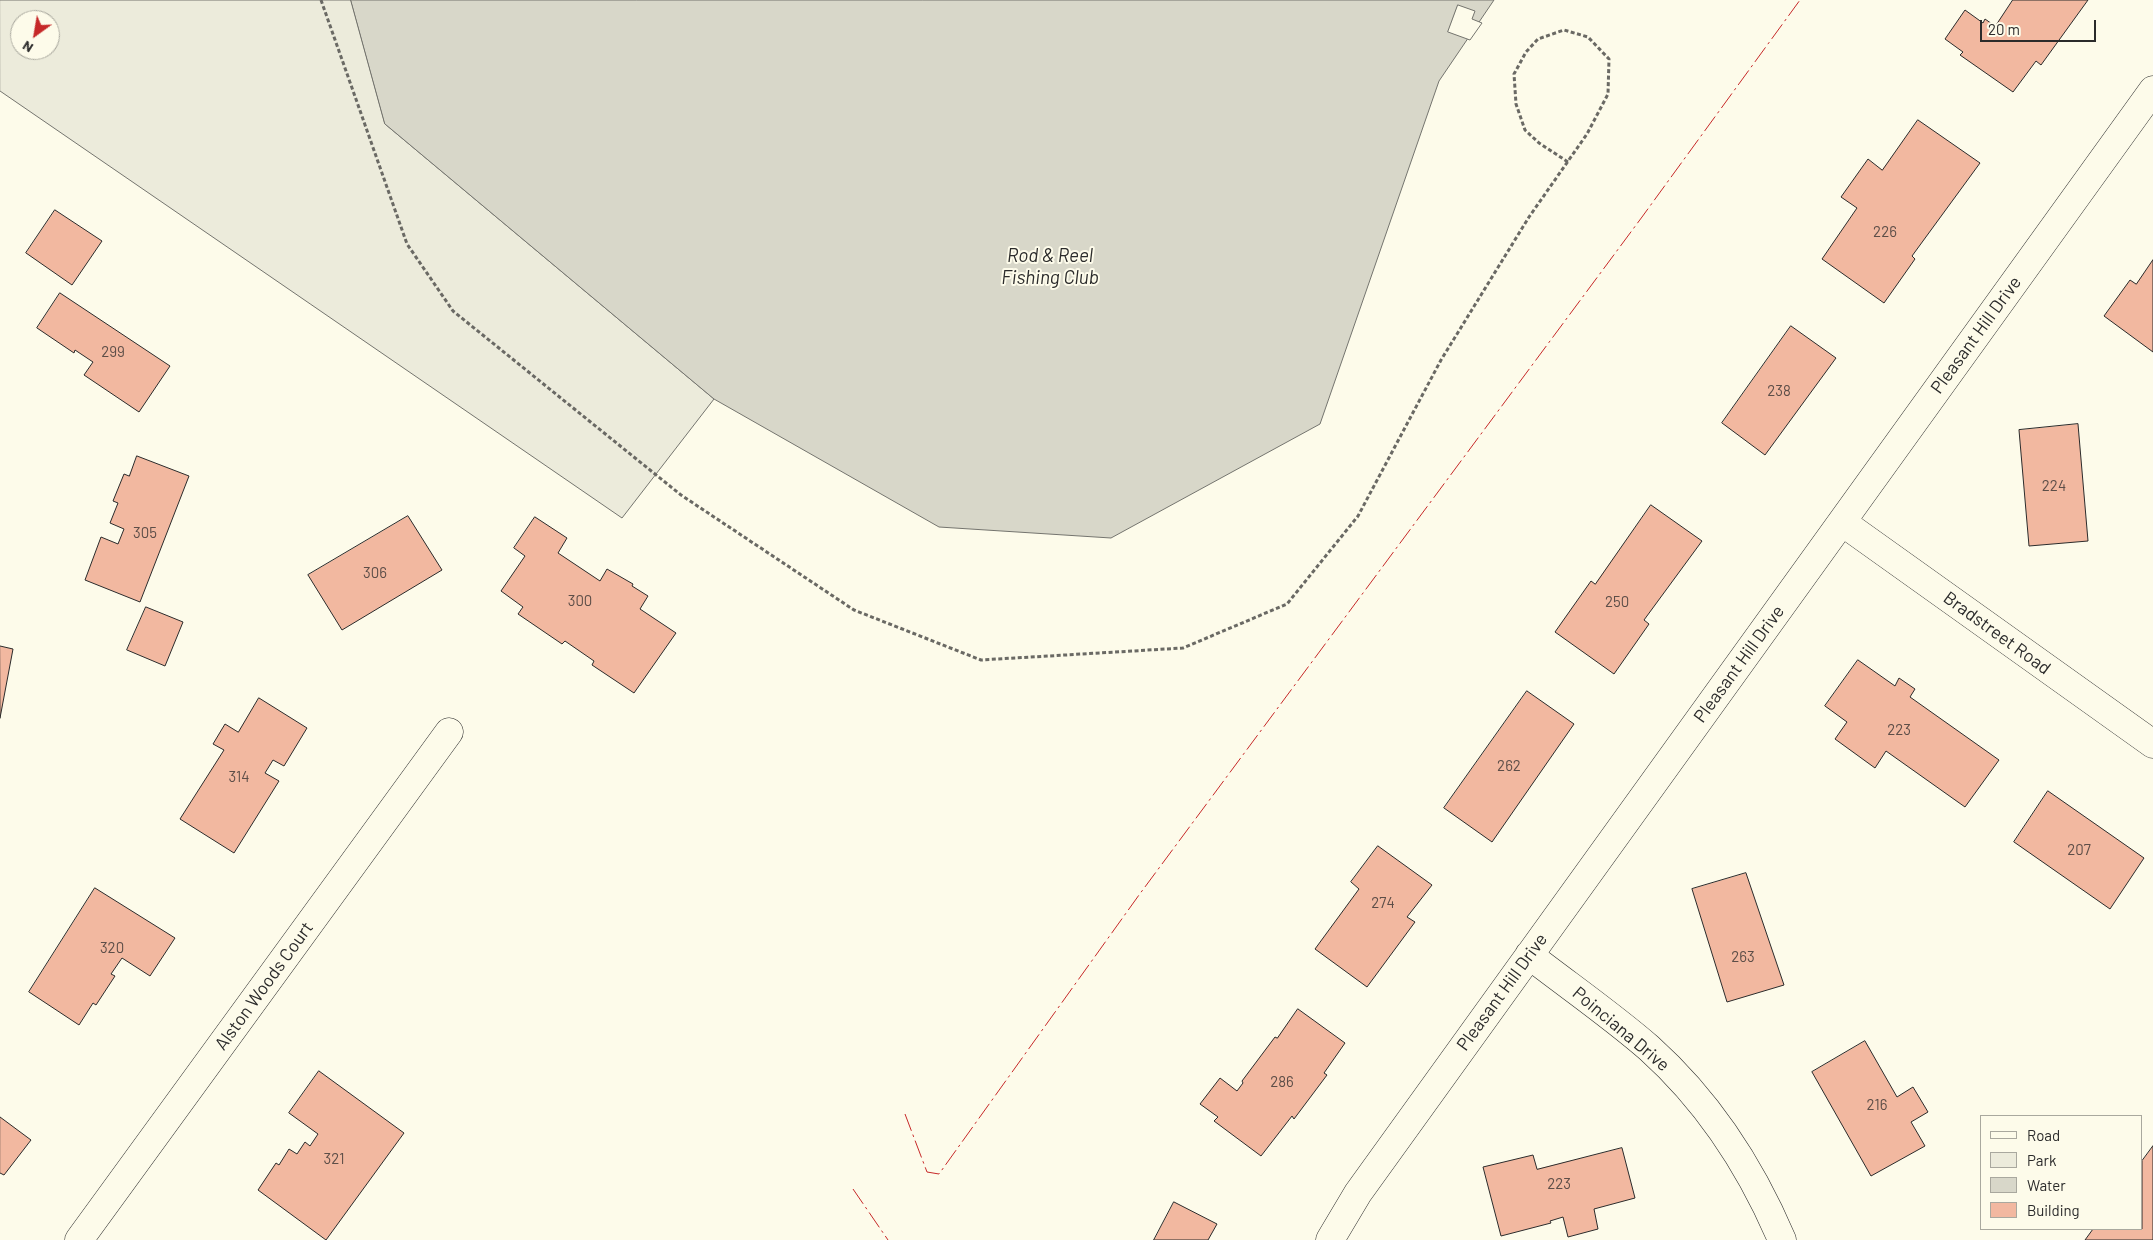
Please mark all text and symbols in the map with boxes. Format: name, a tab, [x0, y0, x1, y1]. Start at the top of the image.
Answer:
north arrow	[10, 10, 60, 60]
scale bar	[1983, 10, 2099, 42]
text: 20 m	[1988, 20, 2020, 38]
text: N	[19, 38, 36, 57]
house number: 226	[1873, 223, 1897, 241]
water label: Rod & Reel Fishing Club	[1001, 245, 1099, 289]
street label: Pleasant Hill Drive	[1926, 272, 2026, 398]
house number: 299	[101, 343, 125, 361]
house number: 238	[1767, 382, 1791, 400]
house number: 224	[2042, 477, 2066, 495]
house number: 305	[133, 524, 157, 542]
house number: 306	[363, 564, 387, 582]
street label: Bradstreet Road	[1939, 587, 2055, 679]
house number: 300	[568, 592, 592, 610]
house number: 250	[1605, 593, 1629, 611]
street label: Pleasant Hill Drive	[1689, 601, 1789, 727]
house number: 223	[1887, 721, 1911, 739]
house number: 262	[1497, 757, 1521, 775]
house number: 314	[228, 768, 250, 786]
house number: 207	[2067, 841, 2091, 859]
house number: 274	[1371, 894, 1395, 912]
street label: Alston Woods Court	[210, 918, 318, 1054]
street label: Pleasant Hill Drive	[1452, 929, 1552, 1055]
house number: 320	[100, 939, 124, 957]
house number: 263	[1731, 948, 1755, 966]
street label: Poinciana Drive	[1568, 982, 1674, 1076]
house number: 286	[1270, 1073, 1294, 1091]
house number: 216	[1867, 1096, 1887, 1114]
legend	[1980, 1115, 2143, 1230]
text: Road	[2027, 1126, 2060, 1144]
house number: 321	[324, 1150, 344, 1168]
text: Park	[2027, 1151, 2056, 1169]
house number: 223	[1547, 1175, 1571, 1193]
text: Water	[2027, 1176, 2066, 1194]
text: Building	[2027, 1201, 2080, 1219]

